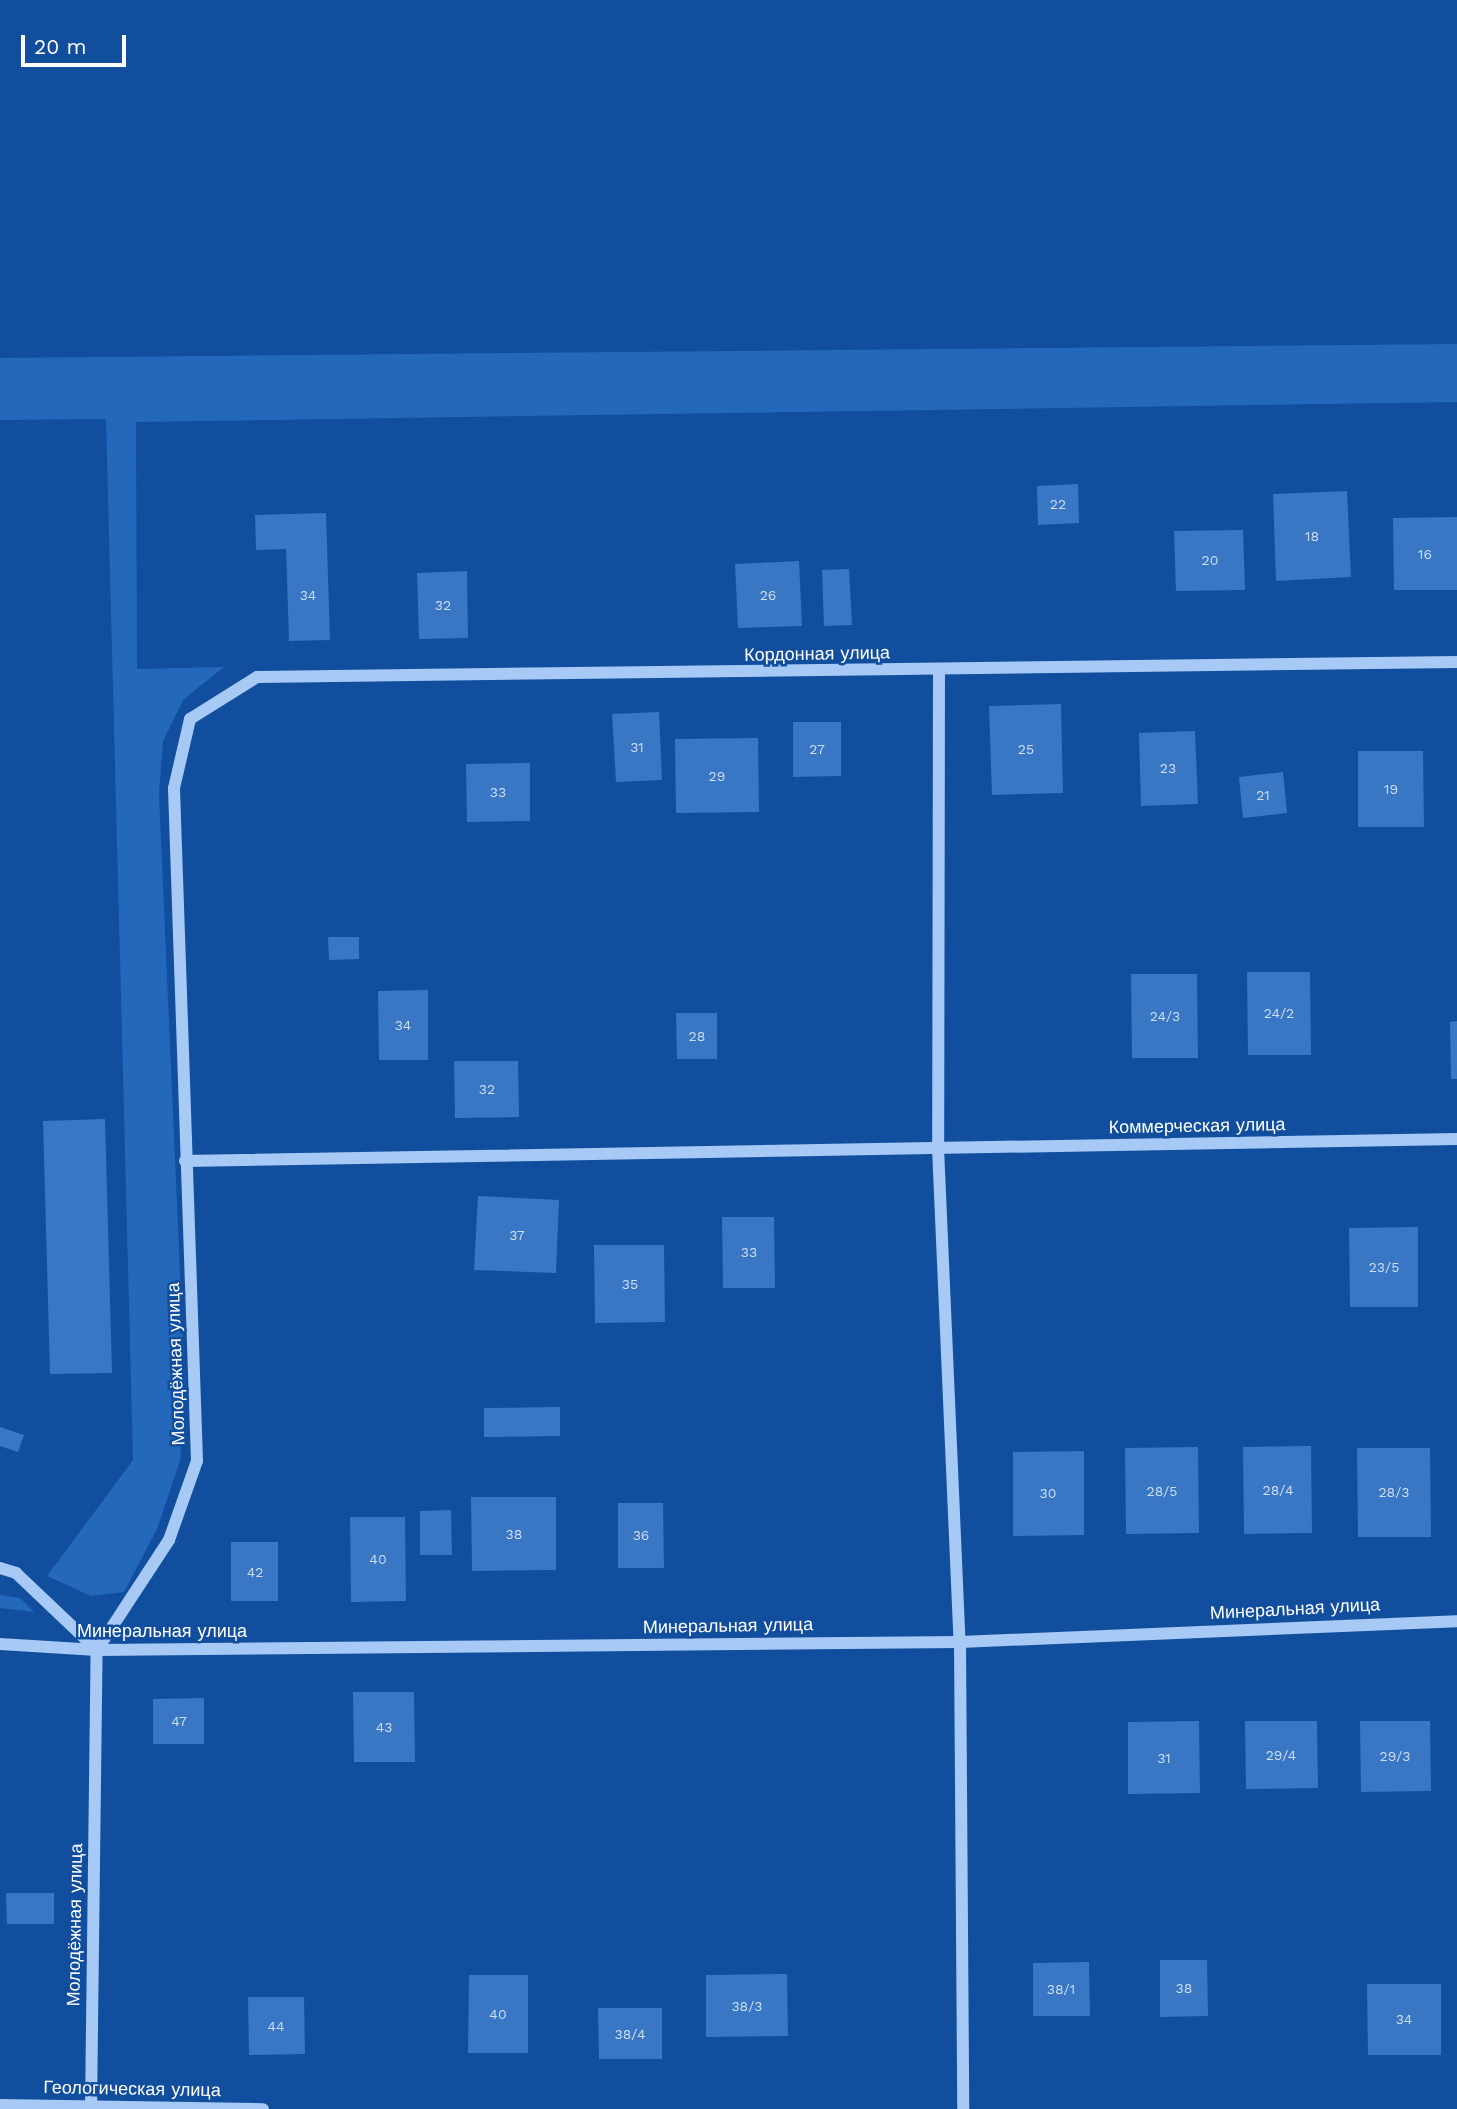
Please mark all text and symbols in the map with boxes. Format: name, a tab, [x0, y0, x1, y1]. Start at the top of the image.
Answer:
scale bar	[24, 21, 130, 65]
text: 20 m	[34, 34, 86, 59]
house number: 22	[1050, 496, 1066, 512]
house number: 18	[1305, 528, 1319, 544]
house number: 16	[1418, 546, 1432, 562]
house number: 20	[1202, 552, 1218, 568]
house number: 34	[300, 587, 316, 603]
house number: 26	[760, 587, 776, 603]
house number: 32	[435, 597, 451, 613]
street label: Кордонная улица	[744, 642, 890, 666]
house number: 31	[630, 739, 644, 755]
house number: 27	[809, 741, 825, 757]
house number: 25	[1018, 741, 1034, 757]
house number: 23	[1160, 760, 1176, 776]
house number: 29	[709, 768, 725, 784]
house number: 19	[1384, 781, 1398, 797]
house number: 33	[490, 784, 506, 800]
house number: 21	[1256, 787, 1270, 803]
house number: 24/2	[1264, 1005, 1294, 1021]
house number: 24/3	[1150, 1008, 1180, 1024]
house number: 34	[395, 1017, 411, 1033]
house number: 28	[689, 1028, 705, 1044]
house number: 32	[479, 1081, 495, 1097]
street label: Коммерческая улица	[1108, 1114, 1286, 1138]
house number: 37	[509, 1227, 525, 1243]
house number: 33	[741, 1244, 757, 1260]
house number: 23/5	[1369, 1259, 1399, 1275]
house number: 35	[622, 1276, 638, 1292]
street label: Молодёжная улица	[162, 1282, 190, 1446]
house number: 28/4	[1263, 1482, 1293, 1498]
house number: 28/5	[1146, 1483, 1178, 1499]
house number: 28/3	[1378, 1484, 1410, 1500]
house number: 30	[1040, 1485, 1056, 1501]
house number: 38	[506, 1526, 522, 1542]
house number: 36	[633, 1527, 649, 1543]
house number: 40	[369, 1551, 387, 1567]
house number: 42	[247, 1564, 263, 1580]
street label: Минеральная улица	[1209, 1594, 1381, 1624]
street label: Минеральная улица	[643, 1614, 813, 1638]
street label: Минеральная улица	[77, 1620, 247, 1642]
house number: 47	[171, 1713, 187, 1729]
house number: 43	[376, 1719, 392, 1735]
house number: 29/4	[1266, 1747, 1296, 1763]
house number: 29/3	[1380, 1748, 1410, 1764]
house number: 31	[1157, 1750, 1171, 1766]
street label: Молодёжная улица	[63, 1843, 87, 2007]
house number: 38	[1176, 1980, 1192, 1996]
house number: 38/1	[1047, 1981, 1075, 1997]
house number: 38/3	[731, 1998, 763, 2014]
house number: 40	[489, 2006, 507, 2022]
house number: 34	[1396, 2011, 1412, 2027]
house number: 44	[267, 2018, 285, 2034]
house number: 38/4	[615, 2026, 645, 2042]
street label: Геологическая улица	[43, 2077, 221, 2101]

